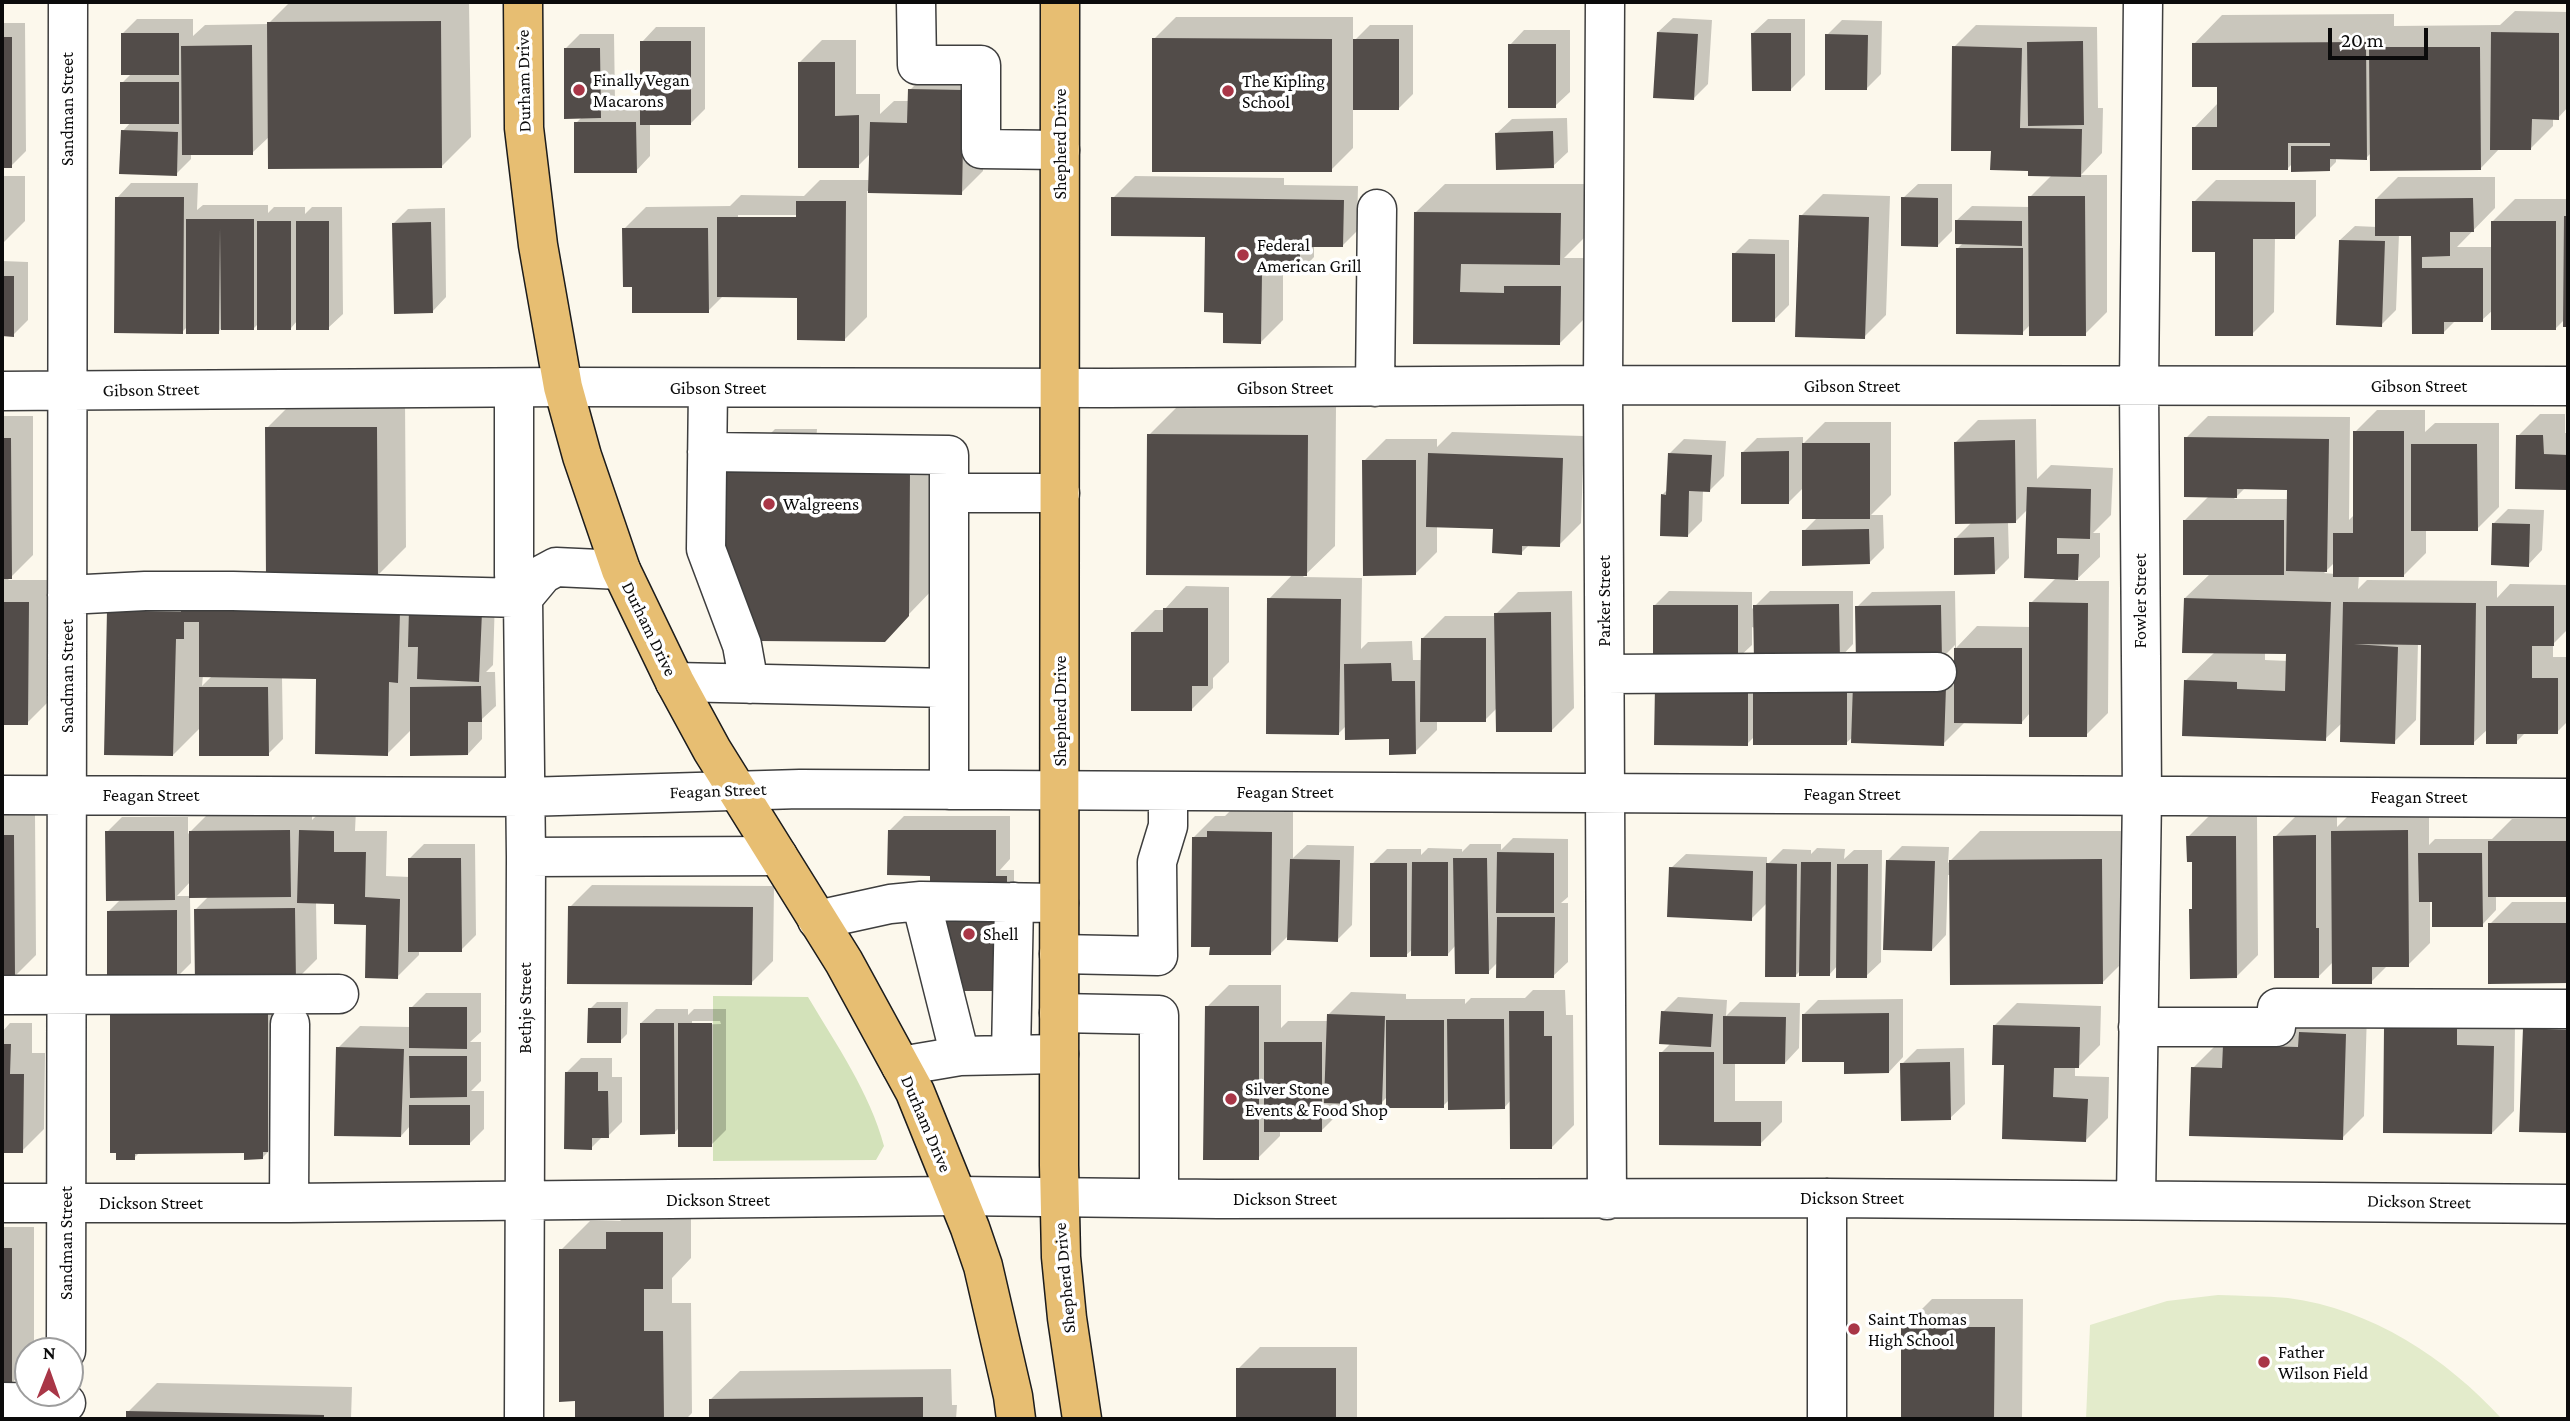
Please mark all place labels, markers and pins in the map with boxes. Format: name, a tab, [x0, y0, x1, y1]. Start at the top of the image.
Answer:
place label: Finally Vegan Macarons	[593, 69, 690, 112]
place label: The Kipling School	[1242, 70, 1325, 112]
marker: Finally Vegan Macarons	[571, 82, 587, 98]
marker: The Kipling School	[1220, 83, 1236, 99]
place label: Federal American Grill	[1257, 234, 1362, 276]
marker: Federal American Grill	[1235, 247, 1251, 263]
place label: Walgreens	[783, 493, 859, 515]
marker: Walgreens	[761, 496, 777, 512]
place label: Shell	[983, 923, 1018, 945]
marker: Shell	[961, 926, 977, 942]
place label: Silver Stone Events & Food Shop	[1245, 1078, 1388, 1120]
marker: Silver Stone Events & Food Shop	[1223, 1091, 1239, 1107]
place label: Saint Thomas High School	[1868, 1308, 1967, 1350]
marker: Saint Thomas High School	[1846, 1321, 1862, 1337]
place label: Father Wilson Field	[2278, 1341, 2368, 1384]
marker: Father Wilson Field	[2256, 1354, 2272, 1370]

